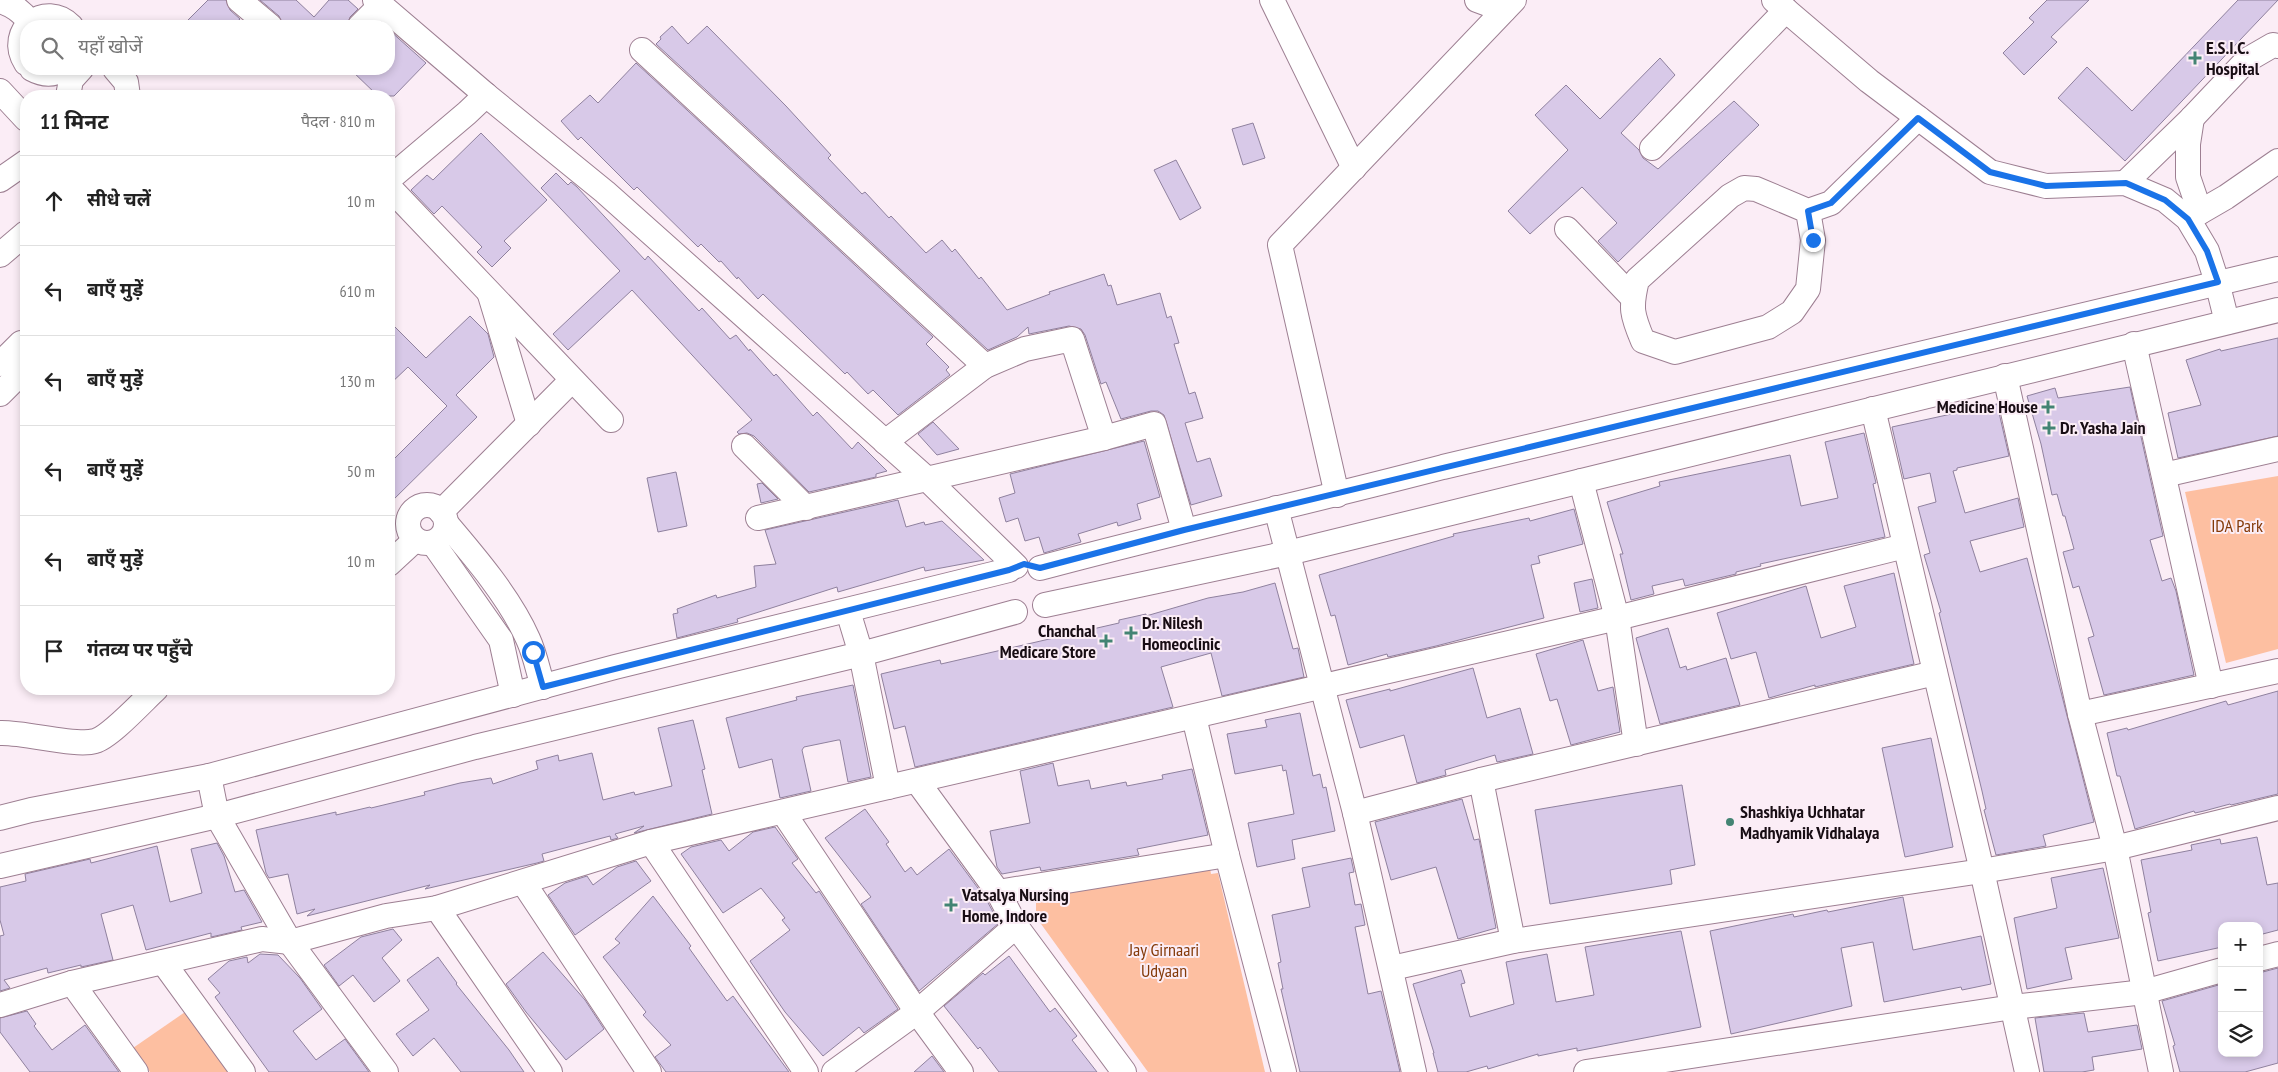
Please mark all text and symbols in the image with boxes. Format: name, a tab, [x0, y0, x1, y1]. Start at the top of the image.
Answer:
search box	[20, 20, 395, 75]
icon: search	[38, 34, 66, 62]
text: यहाँ खोजें	[78, 34, 143, 58]
place label: E.S.I.C. Hospital	[2206, 36, 2260, 80]
marker: E.S.I.C. Hospital	[2188, 51, 2202, 65]
text: 11 मिनट	[40, 108, 108, 135]
text: पैदल · 810 m	[301, 111, 375, 131]
icon: ahead	[40, 187, 68, 215]
text: सीधे चलें	[87, 187, 151, 211]
text: 10 m	[347, 191, 375, 211]
route end	[1802, 229, 1825, 252]
icon: left	[40, 277, 68, 305]
text: बाएँ मुड़ें	[87, 277, 143, 301]
text: 610 m	[340, 281, 375, 301]
icon: left	[40, 367, 68, 395]
text: बाएँ मुड़ें	[87, 367, 143, 391]
text: 130 m	[340, 371, 375, 391]
place label: Medicine House	[1937, 395, 2038, 418]
marker: Medicine House	[2042, 401, 2054, 413]
place label: Dr. Yasha Jain	[2060, 416, 2146, 439]
marker: Dr. Yasha Jain	[2042, 421, 2056, 435]
icon: left	[40, 457, 68, 485]
text: बाएँ मुड़ें	[87, 457, 143, 481]
text: 50 m	[347, 461, 375, 481]
park label: IDA Park	[2211, 514, 2263, 537]
icon: left	[40, 547, 68, 575]
text: बाएँ मुड़ें	[87, 547, 143, 571]
text: 10 m	[347, 551, 375, 571]
place label: Dr. Nilesh Homeoclinic	[1142, 611, 1221, 655]
place label: Chanchal Medicare Store	[1000, 619, 1097, 663]
marker: Dr. Nilesh Homeoclinic	[1124, 626, 1138, 640]
marker: Chanchal Medicare Store	[1100, 635, 1112, 647]
icon: arrive	[40, 637, 68, 665]
text: गंतव्य पर पहुँचे	[87, 637, 192, 661]
route start	[522, 641, 545, 664]
place label: Shashkiya Uchhatar Madhyamik Vidhalaya	[1740, 800, 1879, 844]
marker: Shashkiya Uchhatar Madhyamik Vidhalaya	[1724, 816, 1736, 828]
place label: Vatsalya Nursing Home, Indore	[961, 883, 1069, 927]
marker: Vatsalya Nursing Home, Indore	[944, 898, 958, 912]
map controls	[2218, 922, 2263, 1057]
button: +	[2218, 922, 2263, 967]
park label: Jay Girnaari Udyaan	[1128, 938, 1199, 982]
button: −	[2218, 967, 2263, 1012]
button: layers	[2218, 1012, 2263, 1057]

